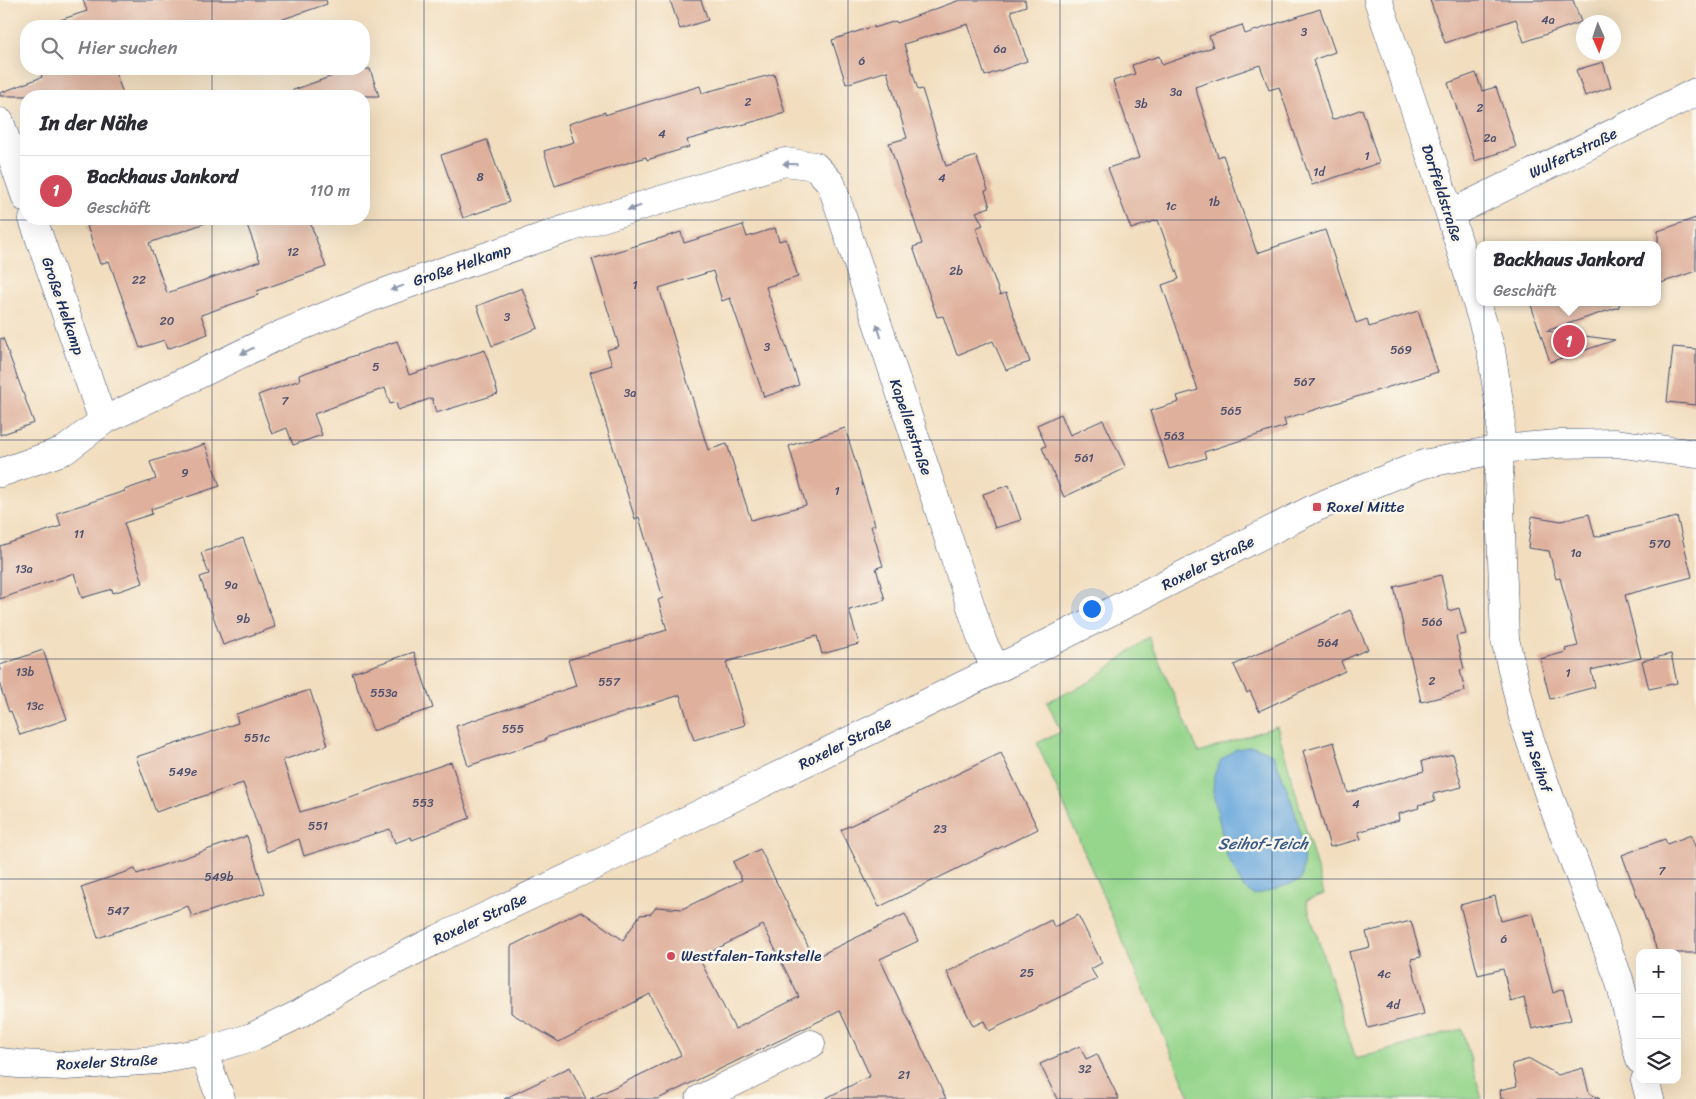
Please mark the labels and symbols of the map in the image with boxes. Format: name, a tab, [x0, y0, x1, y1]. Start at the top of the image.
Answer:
house number: 4a	[1541, 9, 1555, 31]
north arrow	[1576, 15, 1621, 60]
house number: 3	[1301, 21, 1308, 43]
house number: 6a	[994, 38, 1006, 60]
house number: 6	[859, 50, 866, 72]
house number: 3a	[1170, 81, 1182, 103]
house number: 2	[745, 91, 752, 113]
house number: 3b	[1134, 93, 1148, 115]
house number: 2	[1477, 97, 1484, 119]
street label: Wulfertstraße	[1524, 120, 1622, 186]
house number: 4	[658, 123, 666, 145]
house number: 2a	[1484, 127, 1496, 149]
street label: Dorffeldstraße	[1414, 141, 1470, 245]
house number: 1	[1364, 145, 1370, 167]
one-way arrow	[781, 160, 797, 168]
house number: 1d	[1313, 161, 1326, 183]
house number: 8	[476, 166, 484, 188]
house number: 4	[938, 167, 946, 189]
house number: 1b	[1208, 191, 1220, 213]
house number: 1c	[1165, 195, 1177, 217]
one-way arrow	[626, 205, 641, 213]
street label: Große Helkamp	[409, 236, 515, 294]
house number: 12	[287, 241, 299, 263]
street label: Große Helkamp	[34, 253, 92, 359]
house number: 2b	[949, 260, 963, 282]
house number: 22	[132, 269, 146, 291]
house number: 1	[632, 274, 638, 296]
one-way arrow	[389, 284, 404, 292]
house number: 3	[504, 306, 511, 328]
house number: 20	[160, 310, 175, 332]
pin: 1	[1553, 322, 1585, 360]
one-way arrow	[875, 324, 883, 339]
house number: 3	[764, 336, 771, 358]
house number: 569	[1390, 339, 1412, 361]
one-way arrow	[240, 347, 254, 355]
house number: 5	[372, 356, 380, 378]
house number: 567	[1293, 371, 1316, 393]
street label: Kapellenstraße	[882, 375, 940, 479]
house number: 3a	[624, 382, 636, 404]
house number: 7	[282, 390, 290, 412]
house number: 565	[1220, 400, 1242, 422]
house number: 563	[1164, 425, 1185, 447]
house number: 561	[1074, 447, 1094, 469]
house number: 9	[181, 462, 189, 484]
house number: 1	[834, 480, 840, 502]
place label: Roxel Mitte	[1327, 494, 1405, 520]
marker: Roxel Mitte	[1311, 501, 1323, 513]
house number: 11	[74, 523, 84, 545]
street label: Roxeler Straße	[1157, 528, 1259, 598]
house number: 570	[1649, 533, 1671, 555]
house number: 1a	[1570, 542, 1582, 564]
house number: 13a	[15, 558, 33, 580]
house number: 9a	[224, 574, 238, 596]
your location	[1079, 596, 1105, 622]
house number: 9b	[236, 608, 250, 630]
house number: 566	[1422, 611, 1443, 633]
house number: 564	[1317, 632, 1339, 654]
house number: 13b	[16, 661, 35, 683]
house number: 1	[1565, 662, 1571, 684]
house number: 2	[1429, 670, 1436, 692]
house number: 557	[598, 671, 621, 693]
house number: 553a	[370, 682, 398, 704]
house number: 13c	[26, 695, 44, 717]
street label: Roxeler Straße	[794, 709, 897, 777]
house number: 555	[502, 718, 524, 740]
street label: Im Seihof	[1514, 725, 1560, 797]
house number: 551c	[244, 727, 270, 749]
house number: 549e	[169, 761, 197, 783]
house number: 553	[412, 792, 434, 814]
house number: 4	[1352, 793, 1360, 815]
house number: 551	[308, 815, 328, 837]
house number: 23	[933, 818, 947, 840]
water label: Seihof-Teich	[1218, 829, 1310, 858]
house number: 7	[1659, 860, 1667, 882]
house number: 549b	[205, 866, 234, 888]
street label: Roxeler Straße	[429, 886, 532, 952]
house number: 547	[107, 900, 130, 922]
house number: 6	[1501, 928, 1508, 950]
place label: Westfalen-Tankstelle	[681, 943, 821, 969]
marker: Westfalen-Tankstelle	[665, 950, 677, 962]
house number: 25	[1020, 962, 1034, 984]
house number: 4c	[1377, 963, 1391, 985]
house number: 4d	[1386, 994, 1402, 1016]
street label: Roxeler Straße	[56, 1046, 159, 1078]
house number: 32	[1078, 1058, 1092, 1080]
house number: 21	[898, 1064, 910, 1086]

